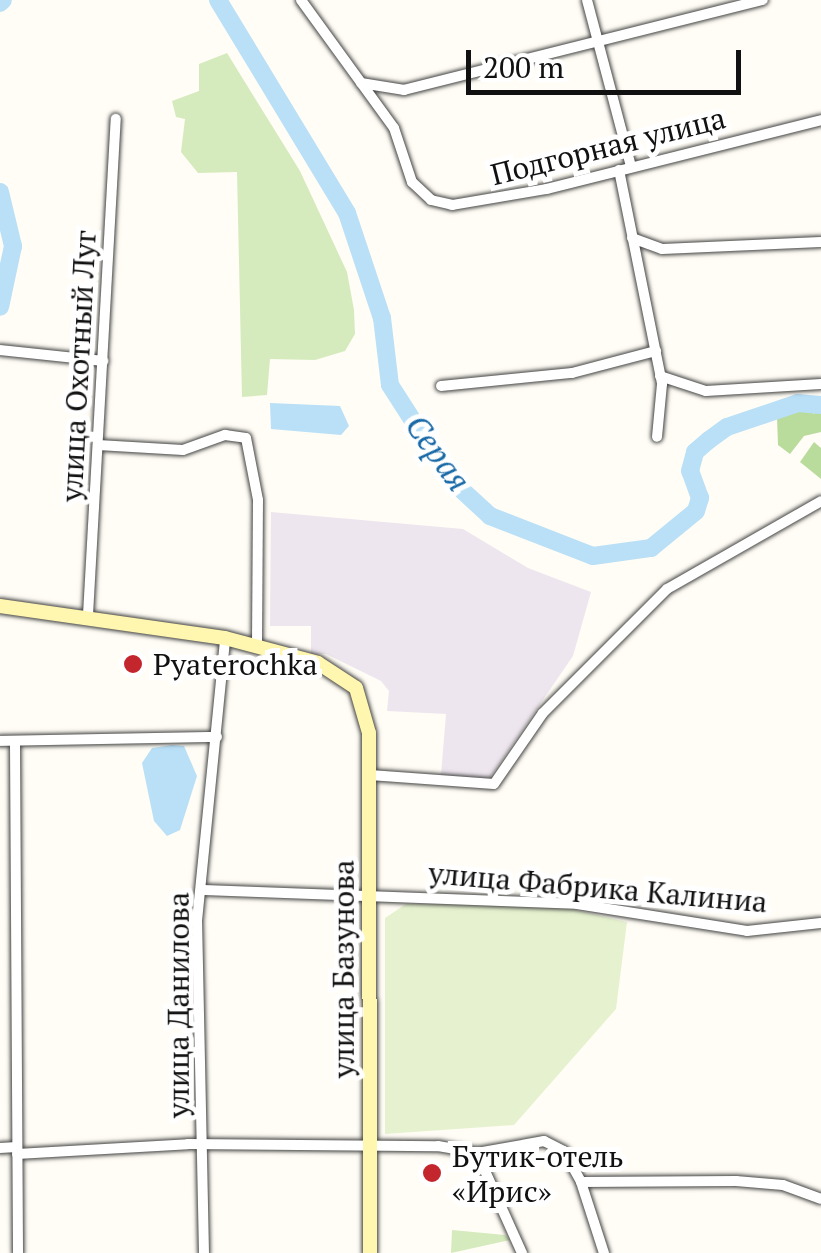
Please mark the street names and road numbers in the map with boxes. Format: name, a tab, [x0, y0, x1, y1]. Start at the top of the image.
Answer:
street label: Подгорная улица	[487, 99, 729, 193]
street label: улица Охотный Луг	[53, 229, 103, 503]
street label: улица Фабрика Калиниа	[427, 854, 769, 920]
street label: улица Базунова	[325, 860, 361, 1078]
street label: улица Данилова	[160, 892, 196, 1118]

